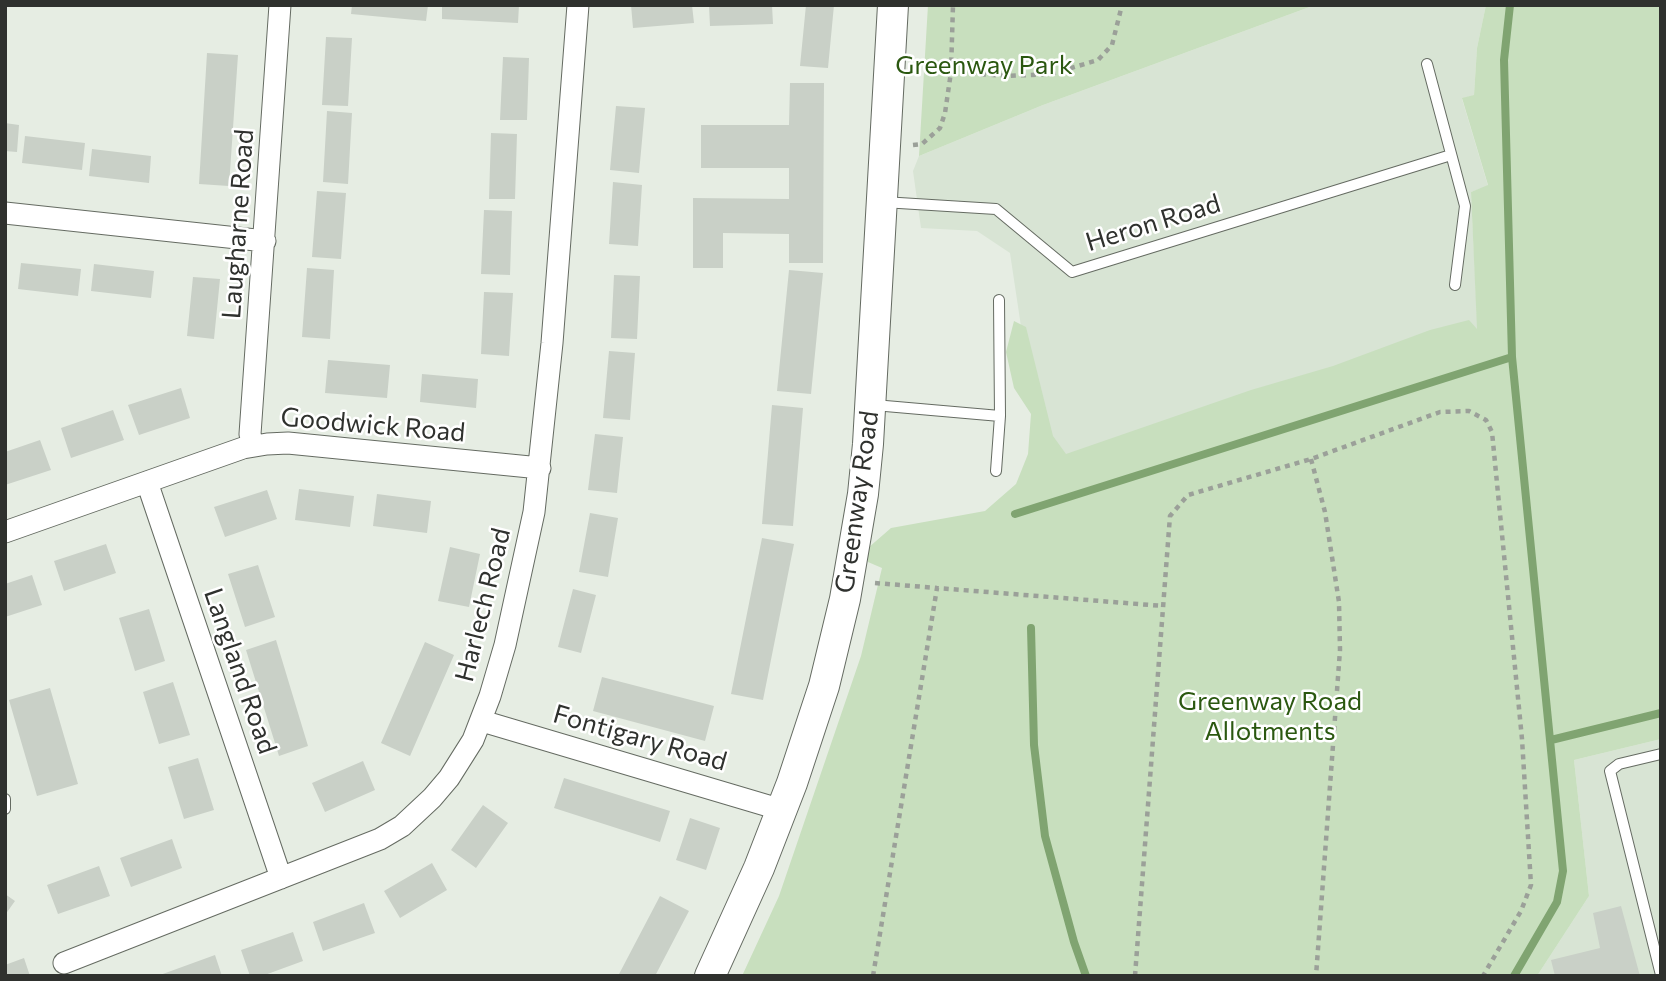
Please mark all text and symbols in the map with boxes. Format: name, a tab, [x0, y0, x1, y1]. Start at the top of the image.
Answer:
park label: Greenway Park	[895, 49, 1073, 81]
street label: Laugharne Road	[216, 128, 260, 320]
street label: Heron Road	[1082, 188, 1224, 258]
street label: Goodwick Road	[279, 401, 467, 449]
street label: Greenway Road	[829, 409, 885, 595]
street label: Harlech Road	[449, 525, 517, 685]
street label: Langland Road	[197, 584, 283, 758]
park label: Greenway Road Allotments	[1178, 685, 1362, 746]
street label: Fontigary Road	[550, 698, 730, 778]

